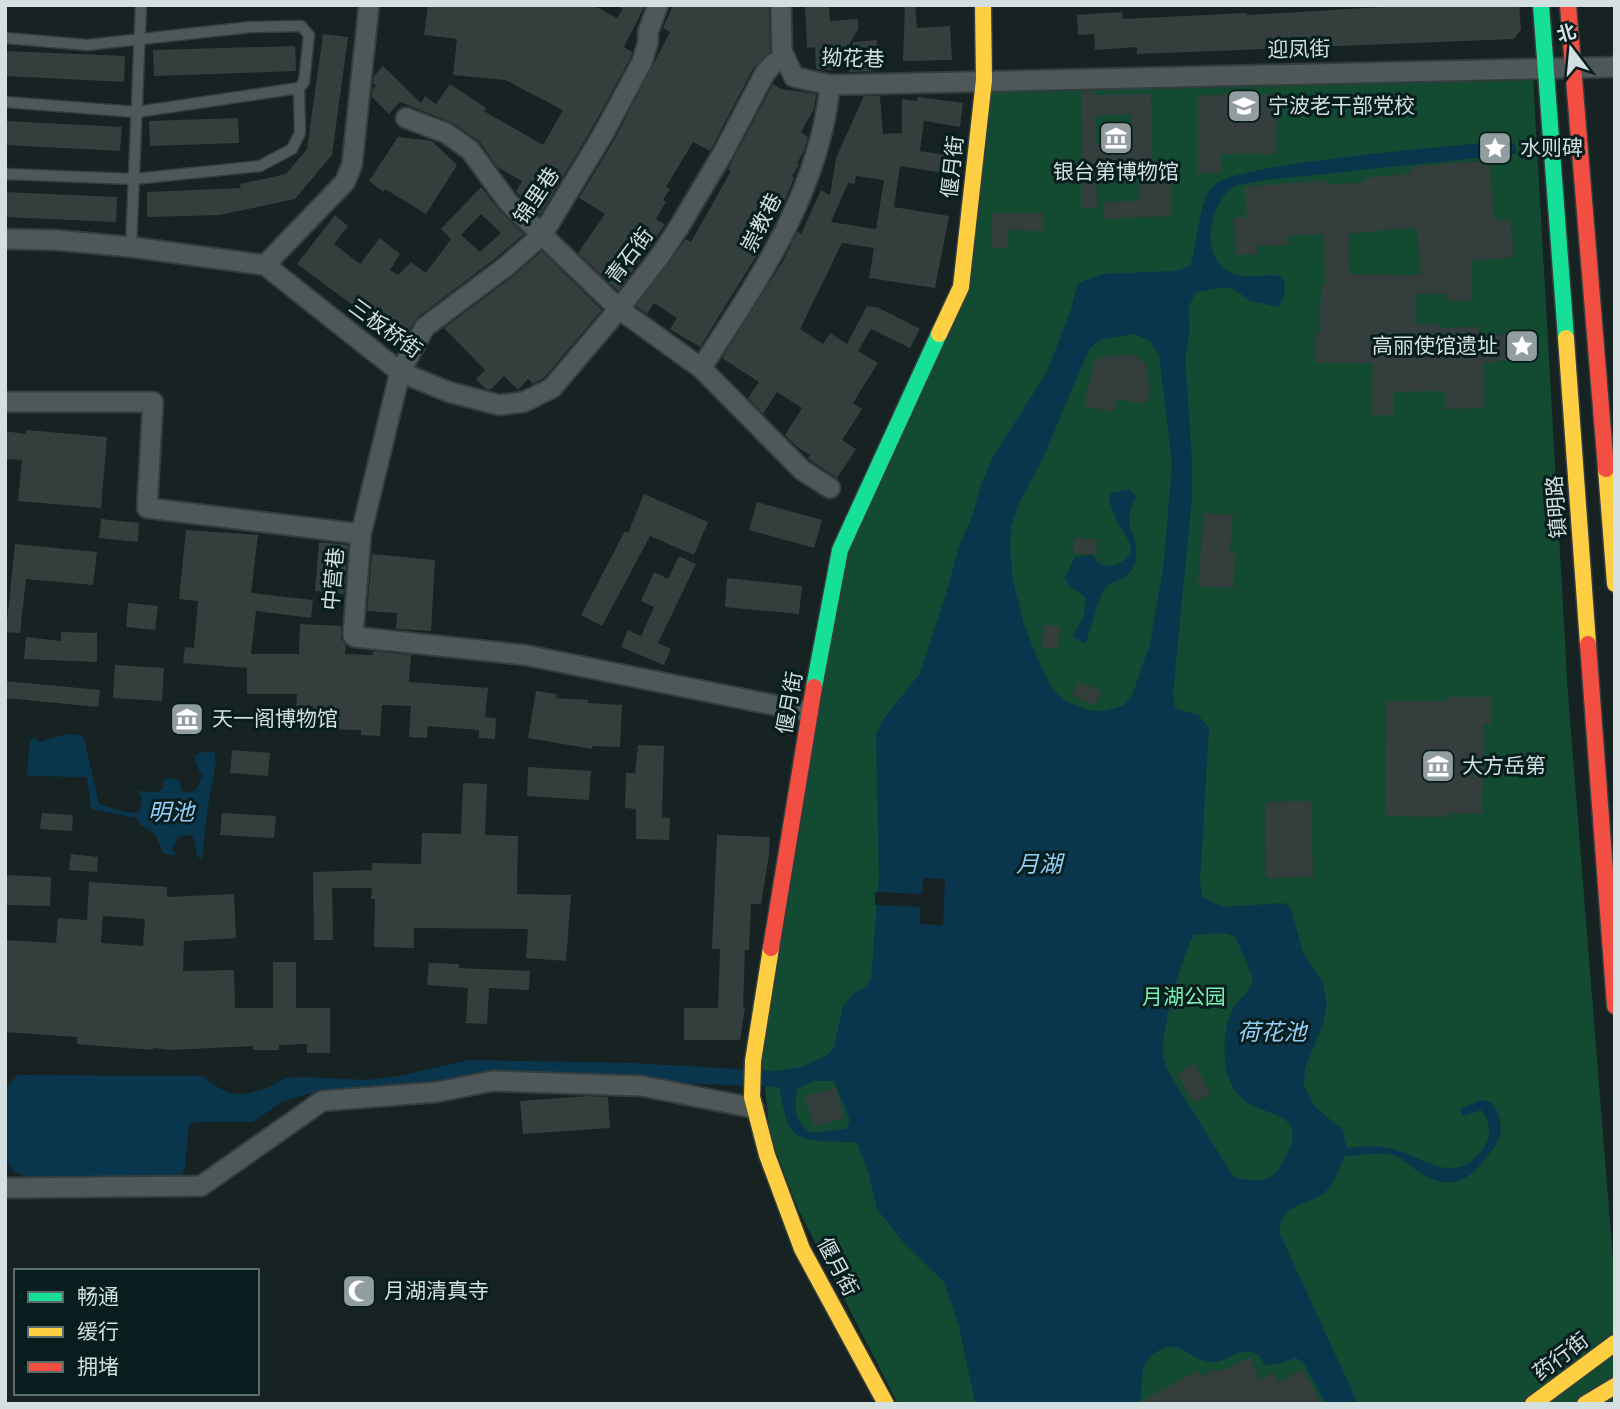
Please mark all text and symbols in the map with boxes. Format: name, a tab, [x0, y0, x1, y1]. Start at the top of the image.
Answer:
north arrow	[1536, 14, 1606, 84]
text: 北	[1555, 21, 1578, 46]
street label: 迎凤街	[1267, 38, 1331, 61]
street label: 拗花巷	[821, 46, 885, 71]
school or university icon: 宁波老干部党校	[1225, 87, 1263, 125]
place label: 宁波老干部党校	[1268, 95, 1415, 117]
museum icon: 银台第博物馆	[1097, 119, 1135, 157]
place icon: 水则碑	[1476, 129, 1514, 167]
street label: 偃月街	[938, 134, 967, 199]
place label: 水则碑	[1520, 137, 1583, 159]
place label: 银台第博物馆	[1053, 161, 1179, 183]
street label: 锦里巷	[510, 163, 563, 228]
street label: 崇教巷	[737, 190, 786, 256]
street label: 青石街	[602, 224, 657, 287]
street label: 三板桥街	[345, 295, 426, 362]
place icon: 高丽使馆遗址	[1503, 327, 1541, 365]
place label: 高丽使馆遗址	[1372, 335, 1498, 357]
street label: 镇明路	[1543, 475, 1570, 539]
street label: 中营巷	[320, 547, 347, 611]
street label: 偃月街	[773, 670, 806, 736]
museum icon: 天一阁博物馆	[168, 700, 206, 738]
place label: 天一阁博物馆	[212, 708, 338, 730]
museum icon: 大方岳第	[1419, 747, 1457, 785]
place label: 大方岳第	[1462, 755, 1546, 777]
water label: 明池	[148, 800, 196, 825]
water label: 月湖	[1016, 852, 1065, 877]
park label: 月湖公园	[1142, 986, 1226, 1008]
water label: 荷花池	[1238, 1020, 1309, 1045]
street label: 偃月街	[813, 1234, 862, 1300]
legend	[14, 1269, 259, 1395]
mosque icon: 月湖清真寺	[340, 1272, 378, 1310]
place label: 月湖清真寺	[384, 1280, 489, 1302]
text: 畅通	[77, 1286, 119, 1308]
text: 缓行	[77, 1321, 119, 1343]
street label: 药行街	[1529, 1329, 1592, 1384]
text: 拥堵	[77, 1356, 119, 1378]

